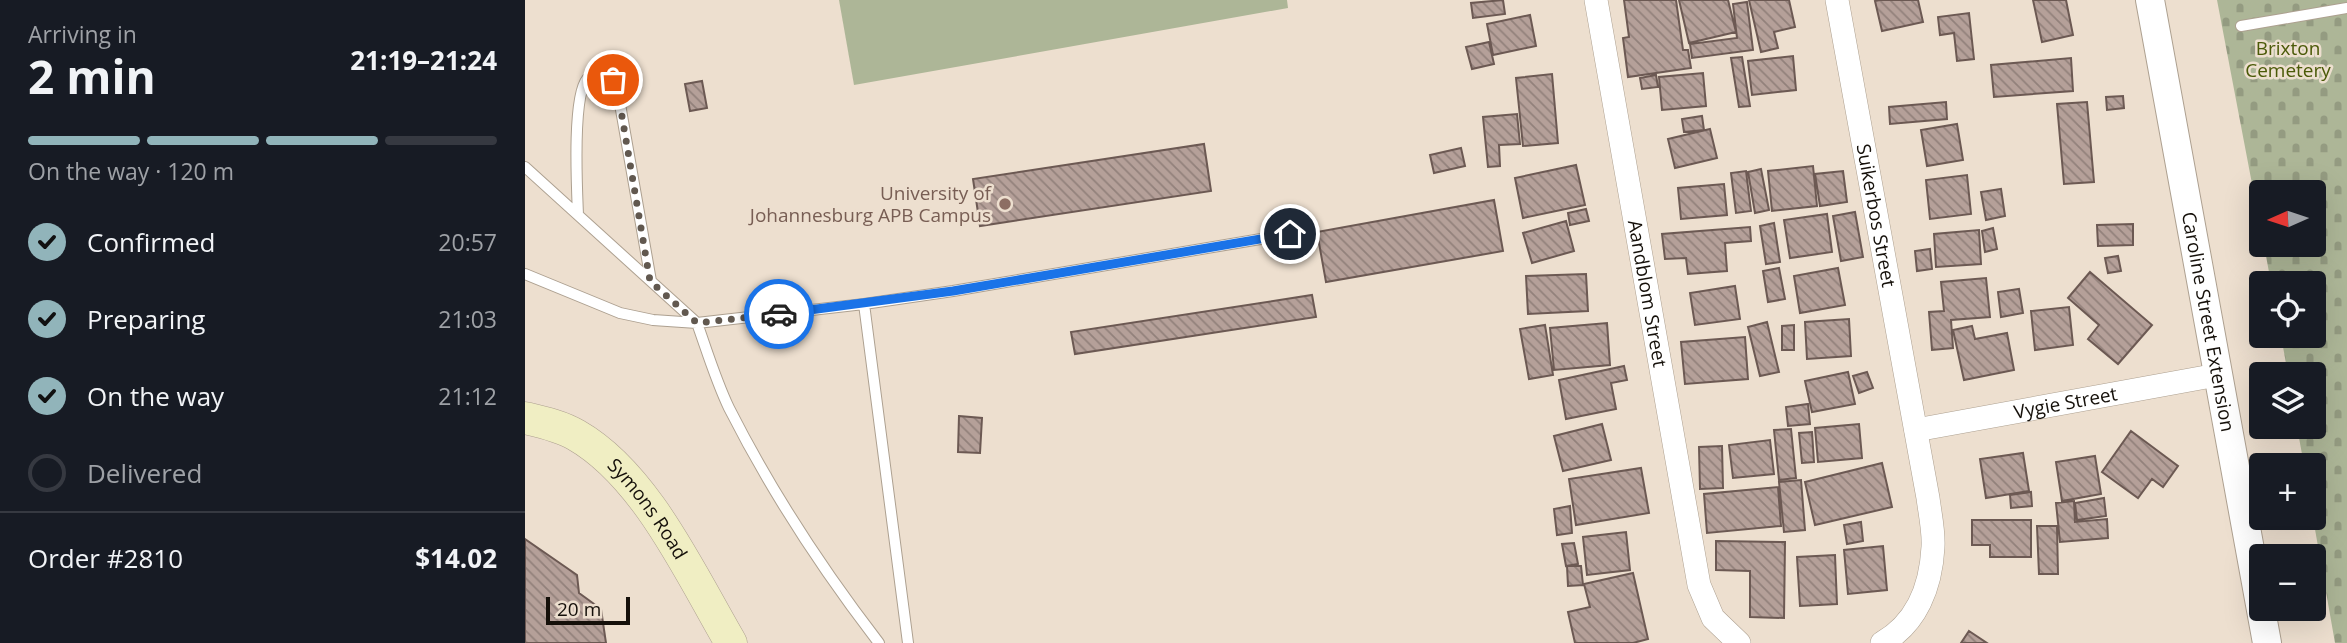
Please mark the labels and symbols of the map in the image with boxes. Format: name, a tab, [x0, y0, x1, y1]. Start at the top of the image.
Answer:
park label: Brixton Cemetery	[2245, 35, 2331, 83]
pin	[583, 50, 643, 110]
street label: Suikerbos Street	[1851, 142, 1902, 290]
place label: University of Johannesburg APB Campus	[748, 180, 993, 228]
north arrow	[2249, 180, 2326, 257]
marker: University of Johannesburg APB Campus	[997, 196, 1013, 212]
pin	[1260, 204, 1320, 264]
street label: Caroline Street Extension	[2176, 210, 2241, 434]
street label: Aandblom Street	[1622, 218, 1673, 369]
courier	[744, 279, 814, 349]
street label: Vygie Street	[2012, 380, 2120, 425]
street label: Symons Road	[602, 452, 694, 564]
scale bar	[546, 594, 630, 626]

